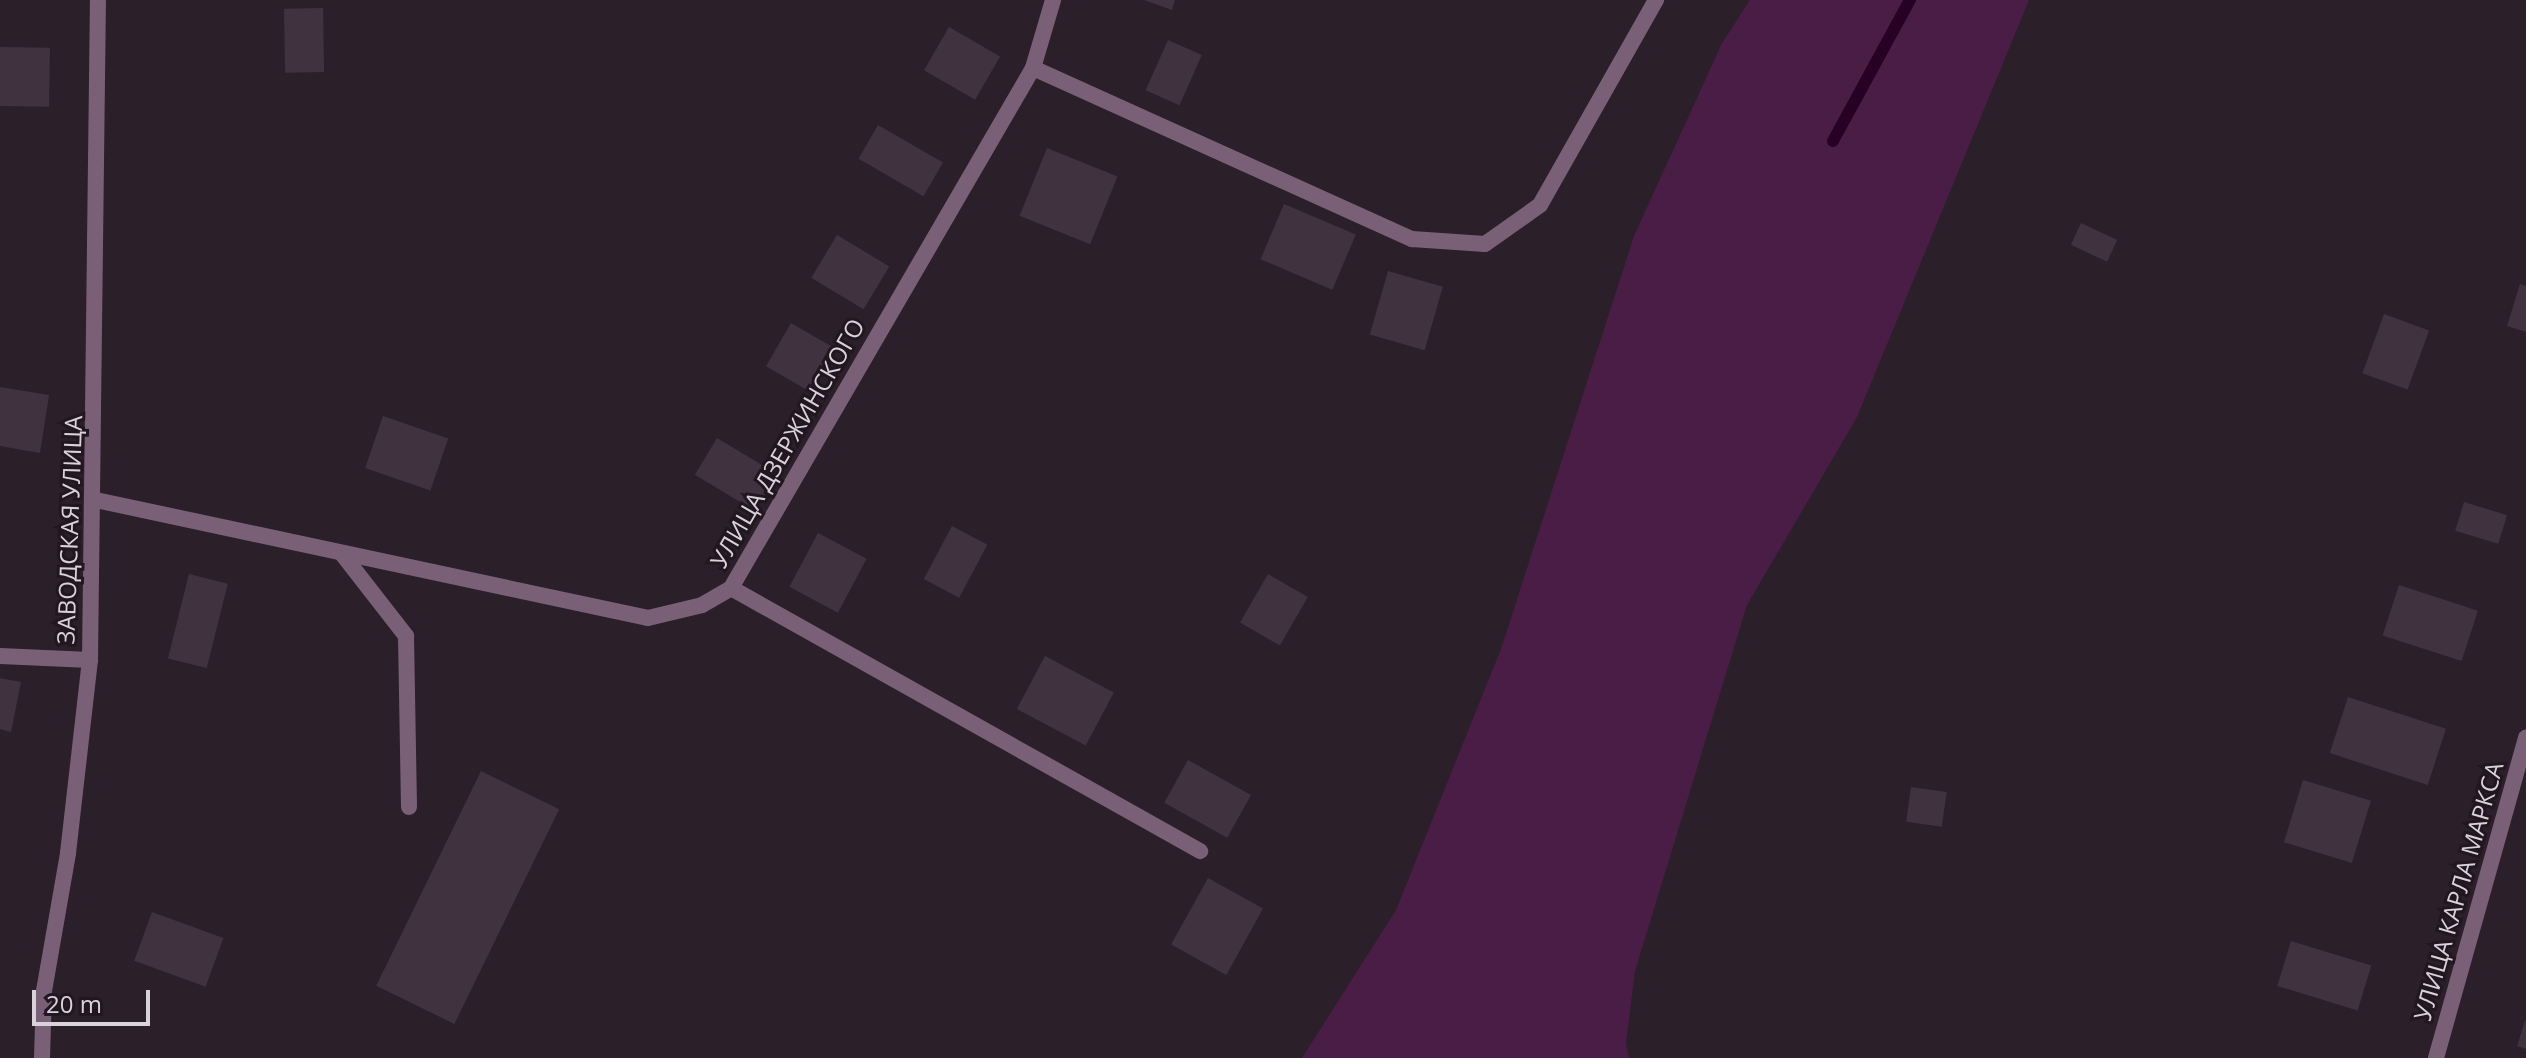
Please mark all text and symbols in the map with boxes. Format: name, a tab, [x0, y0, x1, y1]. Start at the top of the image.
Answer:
street label: УЛИЦА ДЗЕРЖИНСКОГО	[704, 313, 870, 573]
street label: ЗАВОДСКАЯ УЛИЦА	[51, 415, 87, 645]
street label: УЛИЦА КАРЛА МАРКСА	[2407, 758, 2509, 1024]
scale bar	[36, 974, 154, 1024]
text: 20 m	[46, 987, 102, 1020]

